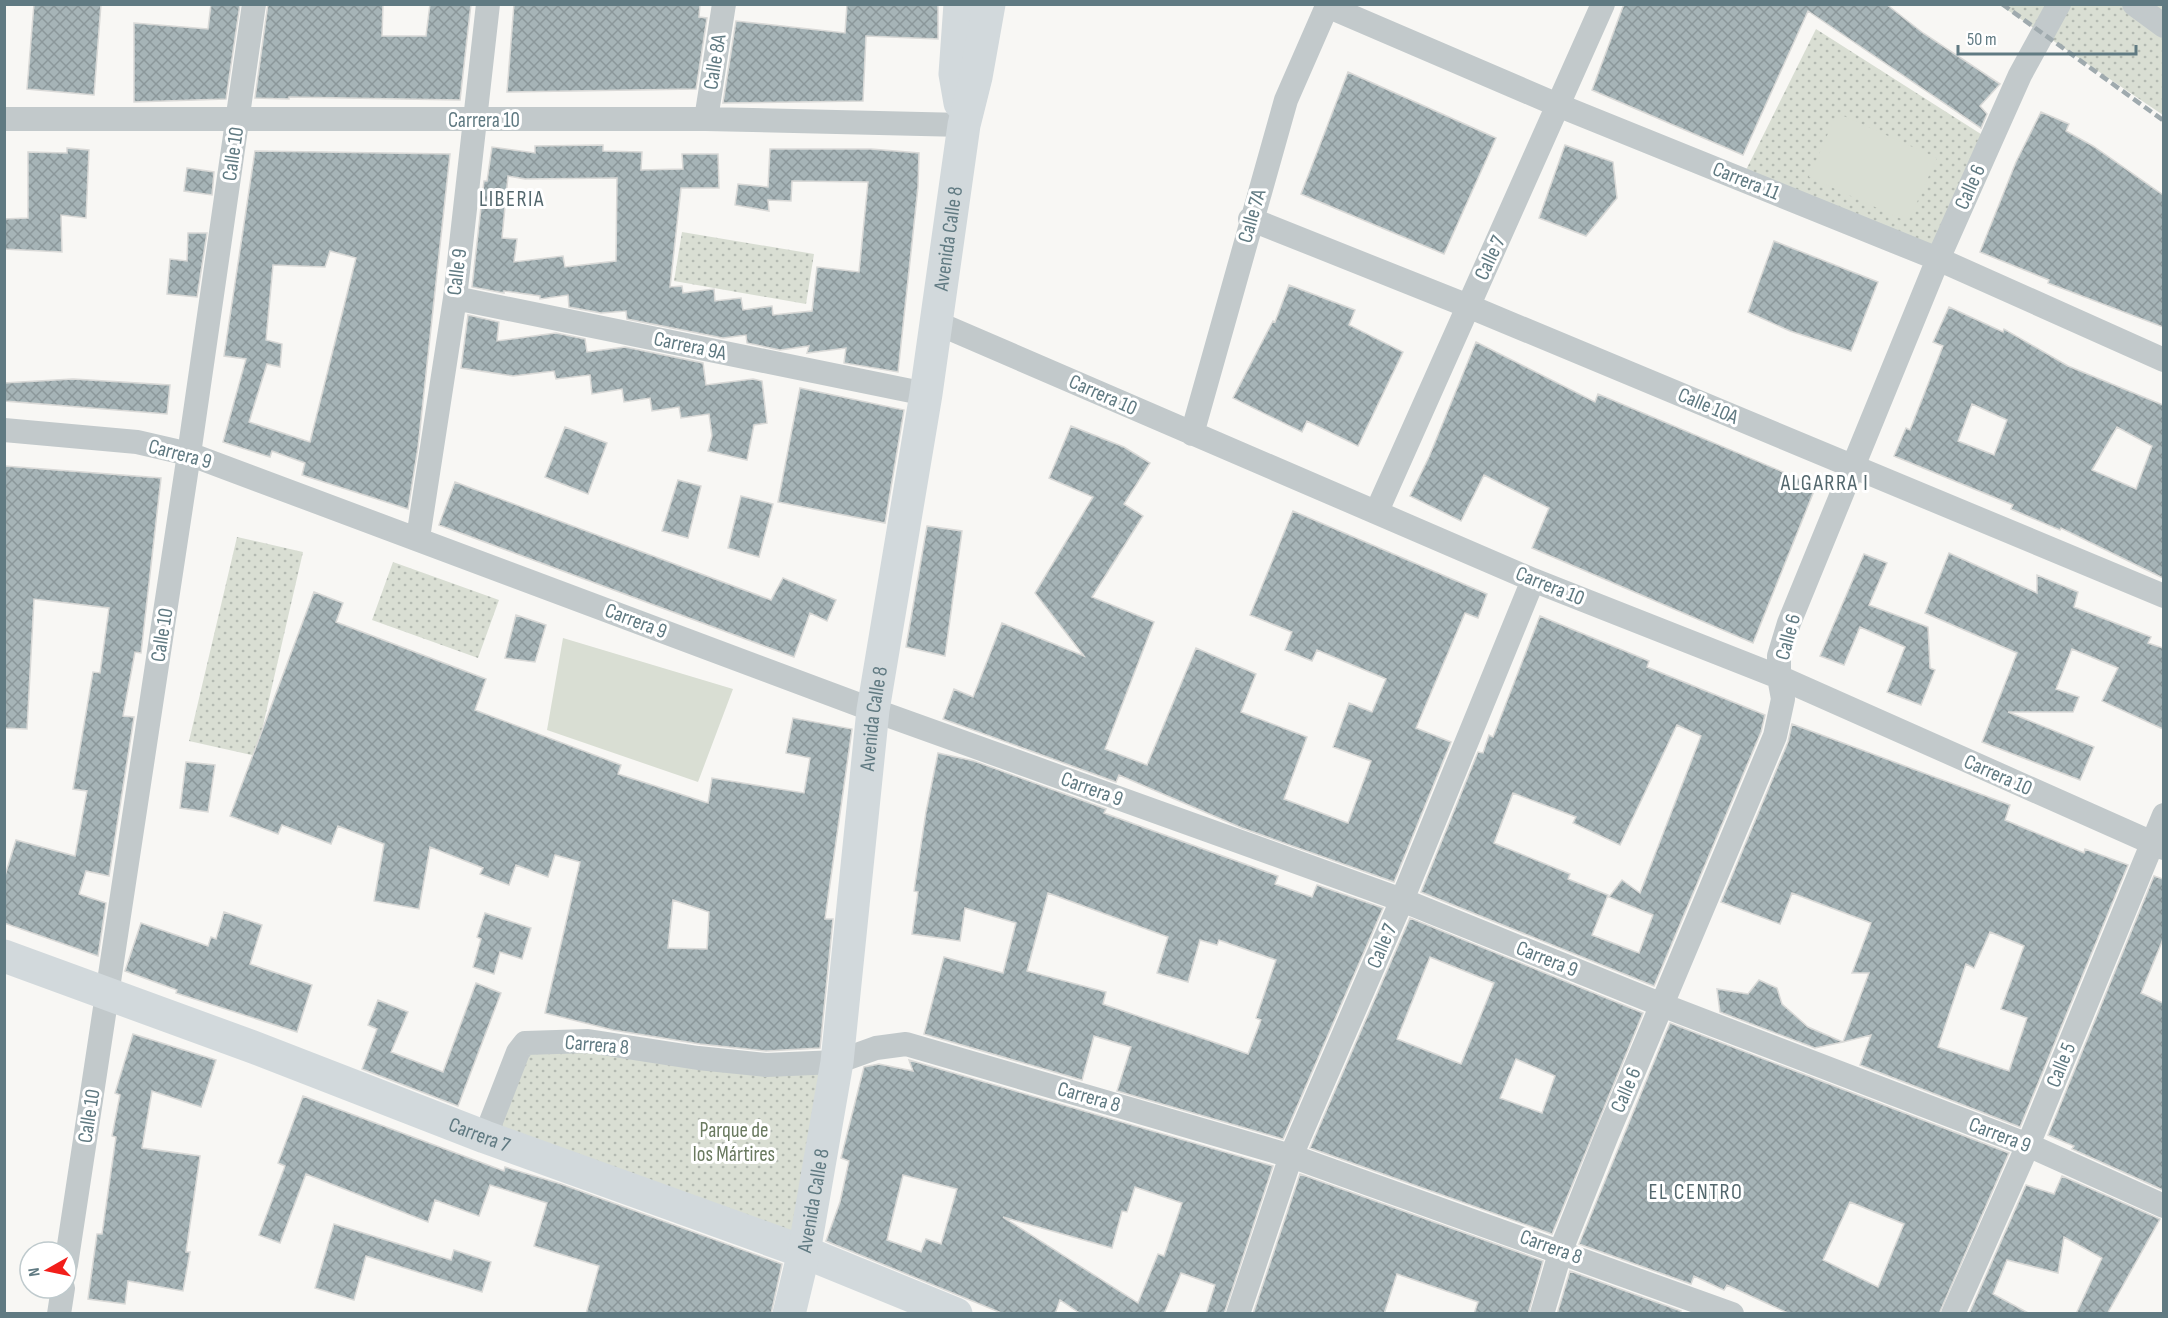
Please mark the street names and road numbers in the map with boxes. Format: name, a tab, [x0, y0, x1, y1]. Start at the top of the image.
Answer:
street label: Calle 8A	[698, 32, 732, 91]
street label: Carrera 10	[448, 108, 520, 133]
street label: Calle 10	[217, 125, 249, 183]
street label: Carrera 11	[1709, 156, 1784, 206]
street label: Calle 6	[1949, 161, 1991, 213]
street label: Avenida Calle 8	[928, 185, 968, 293]
street label: Calle 7A	[1232, 185, 1272, 246]
street label: Calle 7	[1469, 231, 1511, 284]
street label: Calle 9	[442, 247, 472, 297]
street label: Carrera 9A	[651, 326, 730, 366]
street label: Carrera 10	[1065, 369, 1141, 421]
street label: Calle 10A	[1674, 382, 1743, 430]
street label: Carrera 9	[146, 434, 214, 474]
street label: Carrera 10	[1512, 561, 1588, 611]
street label: Carrera 9	[601, 598, 671, 644]
street label: Calle 10	[145, 606, 179, 664]
street label: Calle 6	[1770, 611, 1806, 663]
street label: Avenida Calle 8	[854, 665, 893, 773]
street label: Carrera 10	[1960, 749, 2036, 801]
street label: Carrera 9	[1057, 766, 1127, 812]
street label: Calle 7	[1362, 919, 1403, 972]
street label: Carrera 9	[1512, 935, 1582, 983]
street label: Carrera 8	[564, 1030, 630, 1060]
street label: Calle 5	[2041, 1039, 2081, 1091]
street label: Calle 6	[1605, 1064, 1647, 1116]
street label: Carrera 8	[1055, 1076, 1123, 1118]
street label: Calle 10	[72, 1087, 106, 1145]
street label: Carrera 7	[445, 1112, 514, 1158]
street label: Carrera 9	[1965, 1112, 2035, 1158]
street label: Avenida Calle 8	[791, 1147, 834, 1255]
street label: Carrera 8	[1516, 1224, 1586, 1270]

